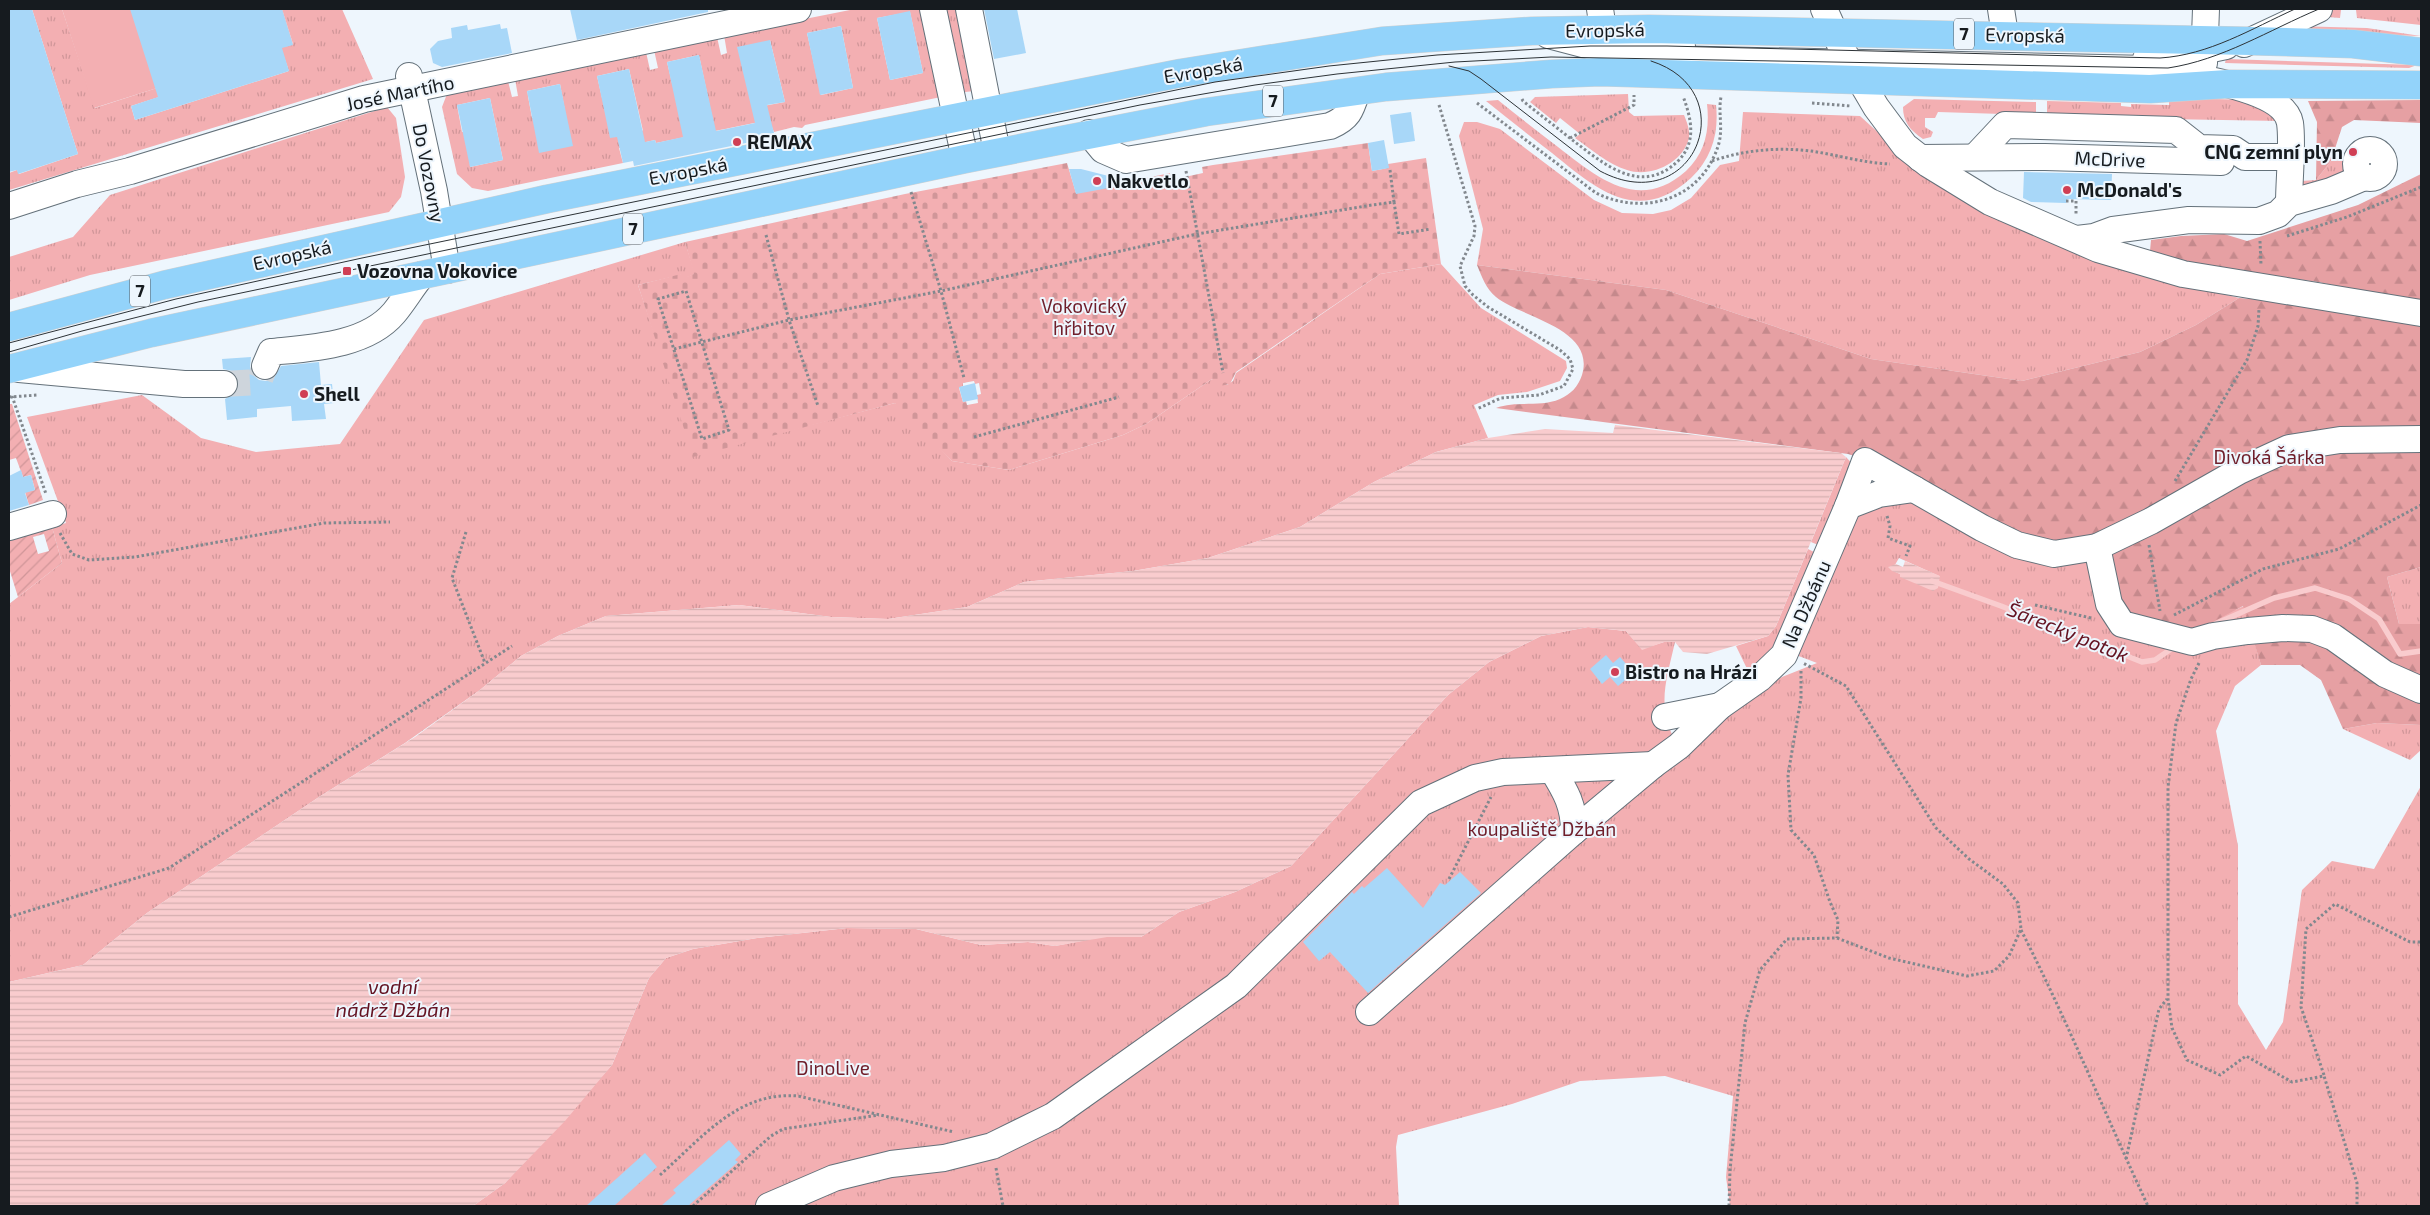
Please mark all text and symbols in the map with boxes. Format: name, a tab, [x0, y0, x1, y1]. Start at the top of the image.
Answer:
street label: Evropská	[1565, 17, 1645, 42]
road number: 7	[1954, 18, 1974, 50]
street label: Evropská	[1985, 22, 2065, 47]
street label: Evropská	[1162, 51, 1244, 88]
street label: José Martího	[344, 70, 456, 115]
road number: 7	[1263, 85, 1283, 116]
street label: Do Vozovny	[409, 121, 450, 224]
place label: REMAX	[747, 130, 813, 153]
marker: REMAX	[731, 136, 743, 148]
place label: CNG zemní plyn	[2204, 140, 2343, 164]
street label: McDrive	[2074, 146, 2146, 171]
marker: CNG zemní plyn	[2347, 146, 2359, 158]
street label: Evropská	[647, 152, 729, 189]
place label: Nakvetlo	[1107, 169, 1189, 192]
marker: Nakvetlo	[1091, 175, 1103, 187]
place label: McDonald's	[2077, 178, 2182, 201]
marker: McDonald's	[2061, 184, 2073, 196]
road number: 7	[623, 213, 643, 244]
street label: Evropská	[250, 234, 333, 275]
place label: Vozovna Vokovice	[357, 259, 518, 282]
marker: Vozovna Vokovice	[341, 265, 353, 277]
road number: 7	[130, 276, 150, 306]
park label: Vokovický hřbitov	[1041, 294, 1127, 339]
place label: Shell	[314, 382, 361, 405]
marker: Shell	[298, 388, 310, 400]
park label: Divoká Šárka	[2213, 445, 2325, 468]
street label: Na Džbánu	[1776, 556, 1835, 651]
water label: Šárecký potok	[2004, 596, 2132, 667]
place label: Bistro na Hrázi	[1625, 660, 1757, 683]
marker: Bistro na Hrázi	[1609, 666, 1621, 678]
park label: koupaliště Džbán	[1468, 817, 1616, 840]
water label: vodní nádrž Džbán	[336, 974, 450, 1021]
park label: DinoLive	[796, 1056, 870, 1079]

